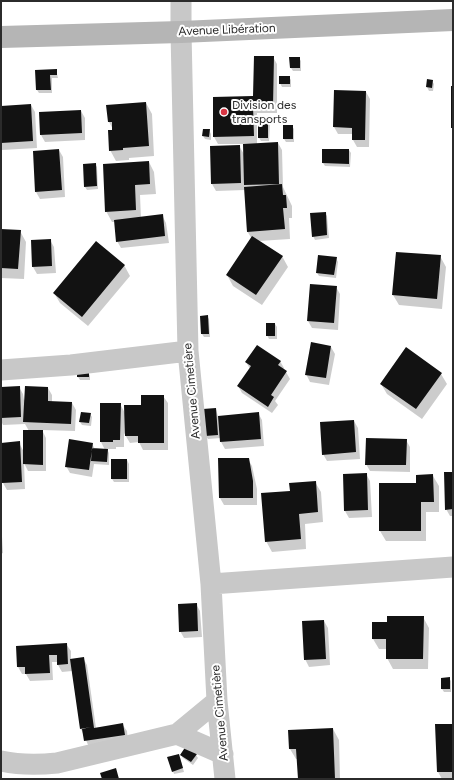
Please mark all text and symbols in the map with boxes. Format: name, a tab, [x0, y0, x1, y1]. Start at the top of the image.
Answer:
street label: Avenue Libération	[178, 21, 276, 39]
place label: Division des transports	[232, 98, 296, 126]
marker: Division des transports	[219, 107, 229, 117]
street label: Avenue Cimetière	[181, 342, 203, 440]
street label: Avenue Cimetière	[209, 664, 231, 762]

